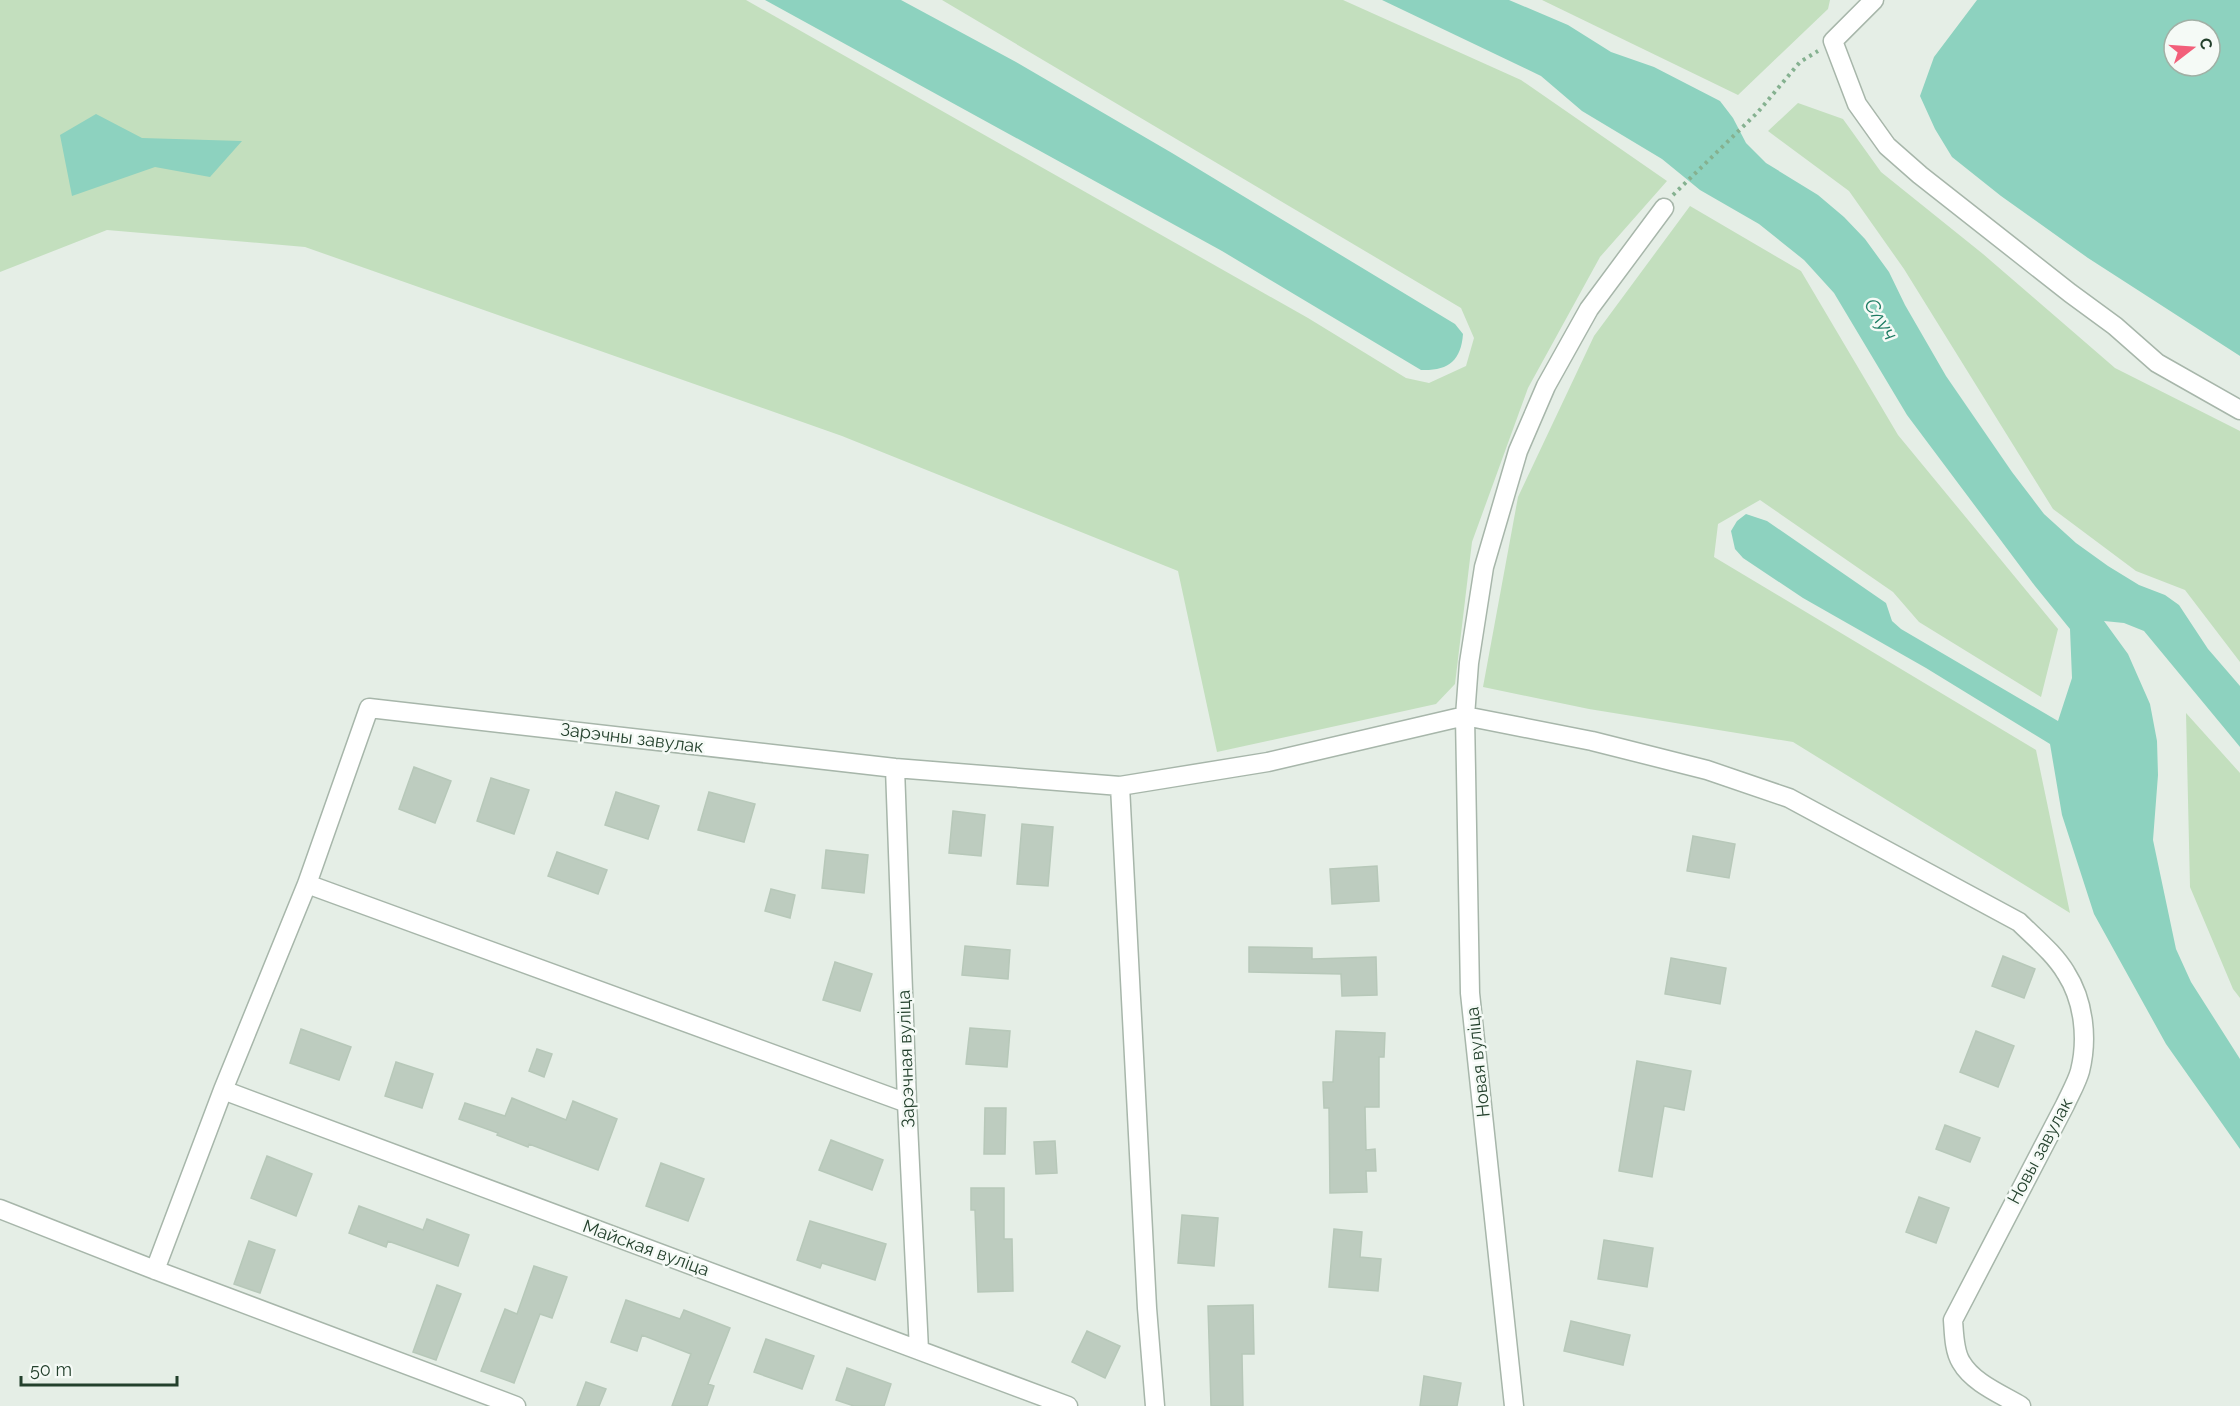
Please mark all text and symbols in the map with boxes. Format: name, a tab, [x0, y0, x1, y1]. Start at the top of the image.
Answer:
north arrow	[2162, 18, 2222, 78]
text: С	[2195, 36, 2217, 52]
water label: Случ	[1859, 294, 1903, 344]
street label: Зарэчны завулак	[559, 718, 705, 757]
street label: Зарэчная вуліца	[893, 990, 918, 1128]
street label: Новая вуліца	[1461, 1006, 1494, 1118]
street label: Новы завулак	[2003, 1094, 2076, 1207]
street label: Майская вуліца	[580, 1215, 712, 1280]
scale bar	[21, 1349, 177, 1387]
text: 50 m	[30, 1359, 72, 1380]

